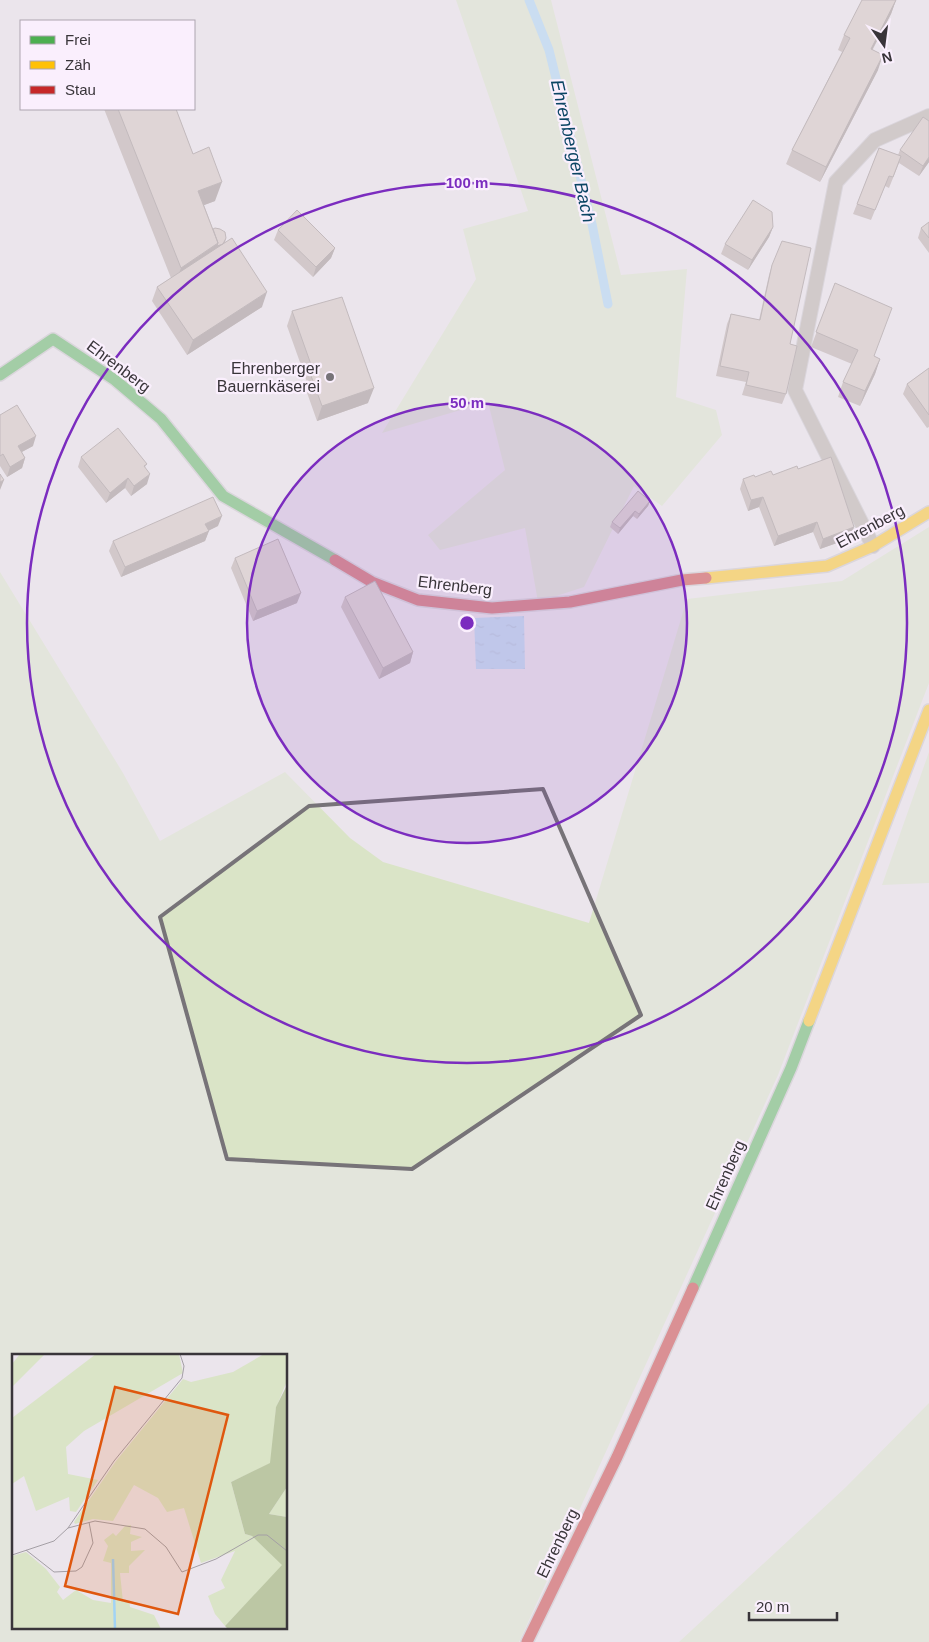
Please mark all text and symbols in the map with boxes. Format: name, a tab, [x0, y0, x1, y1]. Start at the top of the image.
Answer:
legend	[20, 20, 195, 110]
north arrow	[859, 20, 909, 70]
text: Frei	[65, 31, 91, 48]
text: N	[880, 49, 894, 67]
text: Zäh	[65, 56, 91, 73]
water label: Ehrenberger Bach	[547, 78, 599, 224]
text: Stau	[65, 81, 96, 98]
text: 100 m	[446, 174, 488, 191]
street label: Ehrenberg	[84, 337, 154, 396]
place label: Ehrenberger Bauernkäserei	[217, 360, 321, 395]
marker: Ehrenberger Bauernkäserei	[324, 371, 336, 383]
text: 50 m	[450, 394, 484, 411]
street label: Ehrenberg	[833, 501, 907, 551]
street label: Ehrenberg	[417, 573, 493, 598]
centre of rings	[458, 614, 476, 632]
street label: Ehrenberg	[702, 1138, 748, 1213]
inset map	[12, 1354, 288, 1630]
street label: Ehrenberg	[533, 1506, 581, 1581]
scale bar	[749, 1590, 836, 1622]
text: 20 m	[756, 1598, 789, 1615]

